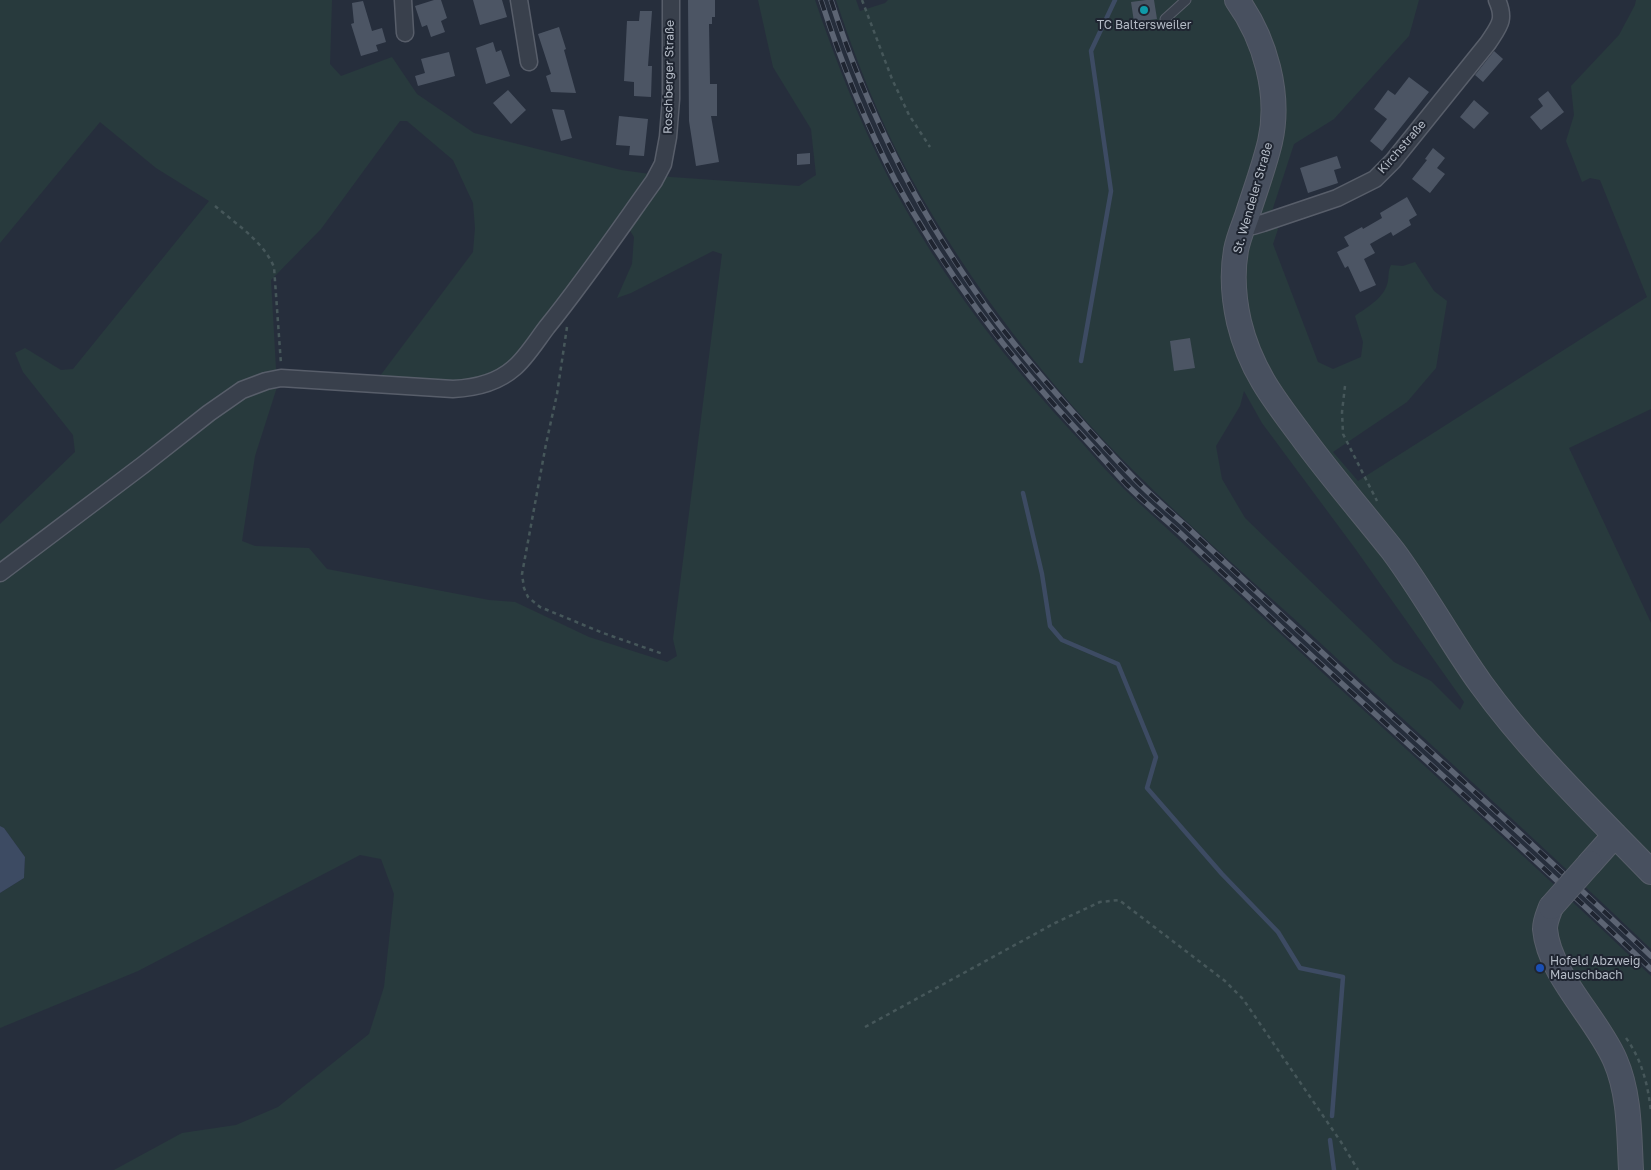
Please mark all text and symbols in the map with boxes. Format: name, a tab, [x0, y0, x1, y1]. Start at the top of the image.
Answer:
marker: TC Baltersweiler	[1138, 4, 1150, 16]
place label: TC Baltersweiler	[1097, 18, 1191, 32]
street label: Roschberger Straße	[661, 20, 677, 134]
street label: Kirchstraße	[1375, 117, 1429, 177]
street label: St. Wendeler Straße	[1230, 141, 1276, 255]
place label: Hofeld Abzweig Mauschbach	[1550, 954, 1640, 982]
marker: Hofeld Abzweig Mauschbach	[1534, 962, 1546, 974]

